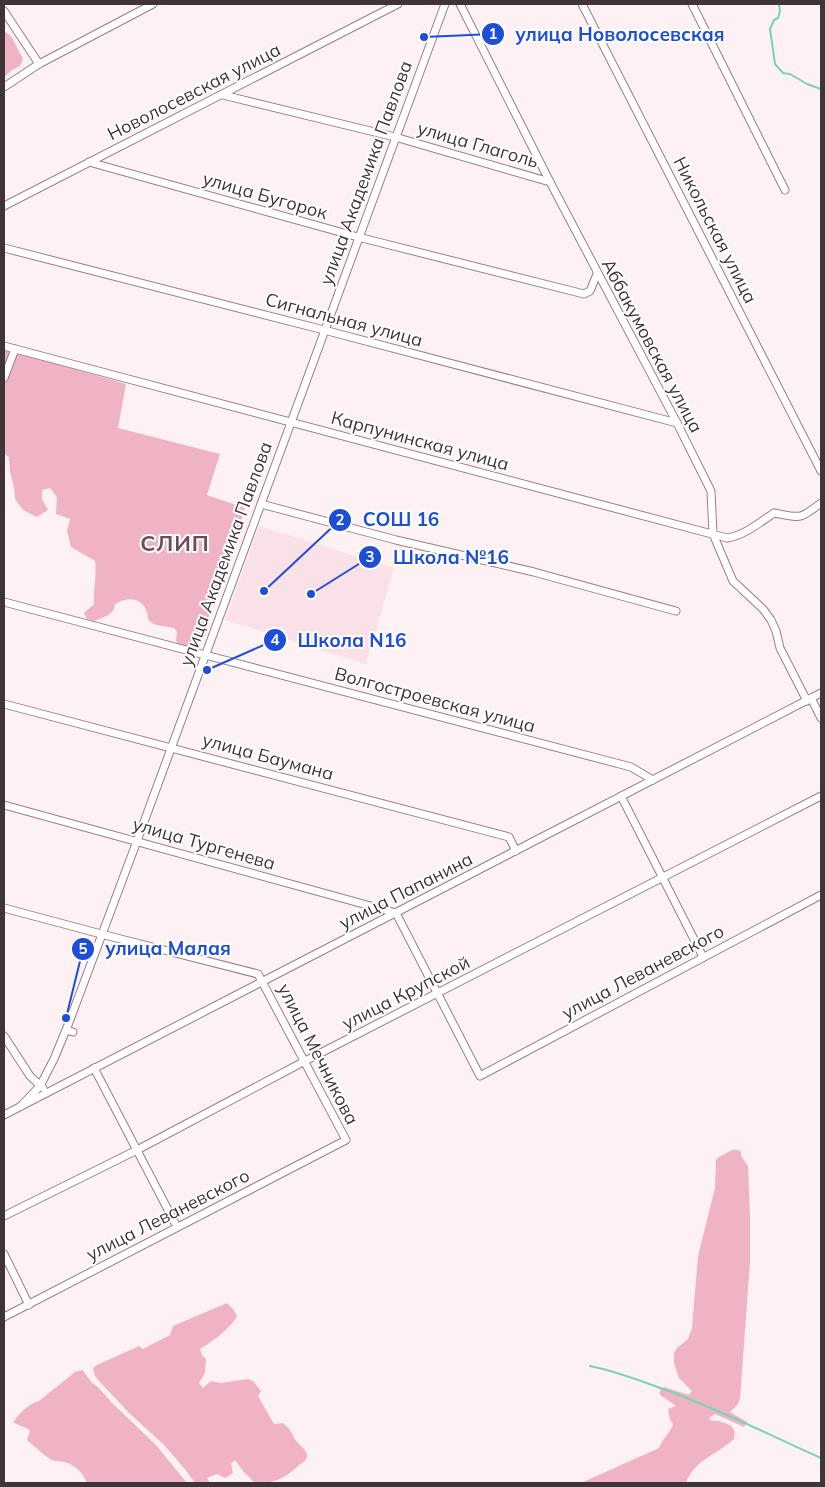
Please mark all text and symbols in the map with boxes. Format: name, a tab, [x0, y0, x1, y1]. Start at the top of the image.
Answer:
callout: улица Новолосевская	[481, 17, 735, 51]
text: улица Новолосевская	[515, 22, 725, 46]
text: 1	[488, 24, 498, 43]
street label: Новолосевская улица	[103, 38, 284, 145]
street label: улица Академика Павлова	[314, 58, 417, 288]
street label: улица Глаголь	[415, 116, 541, 173]
street label: Никольская улица	[668, 153, 762, 307]
street label: улица Бугорок	[200, 167, 330, 224]
street label: Аббакумовская улица	[597, 255, 708, 437]
street label: Сигнальная улица	[263, 287, 425, 352]
street label: Карпунинская улица	[329, 406, 512, 475]
street label: улица Академика Павлова	[174, 439, 277, 669]
callout: СОШ 16	[328, 503, 449, 537]
text: СОШ 16	[363, 507, 439, 531]
text: 2	[335, 510, 345, 529]
district label: СЛИП	[140, 529, 210, 557]
callout: Школа №16	[358, 540, 519, 574]
text: Школа №16	[393, 545, 509, 569]
text: 3	[365, 547, 375, 566]
callout: Школа N16	[262, 623, 416, 657]
text: Школа N16	[298, 628, 406, 652]
text: 4	[270, 630, 280, 649]
street label: Волгостроевская улица	[332, 662, 538, 737]
street label: улица Баумана	[200, 728, 336, 785]
street label: улица Тургенева	[130, 812, 278, 875]
street label: улица Папанина	[335, 847, 476, 934]
street label: улица Леваневского	[558, 919, 728, 1024]
callout: улица Малая	[70, 932, 241, 966]
text: улица Малая	[105, 936, 231, 960]
text: 5	[78, 939, 88, 958]
street label: улица Крупской	[338, 950, 473, 1035]
street label: улица Мечникова	[273, 979, 364, 1128]
street label: улица Леваневского	[82, 1163, 253, 1266]

